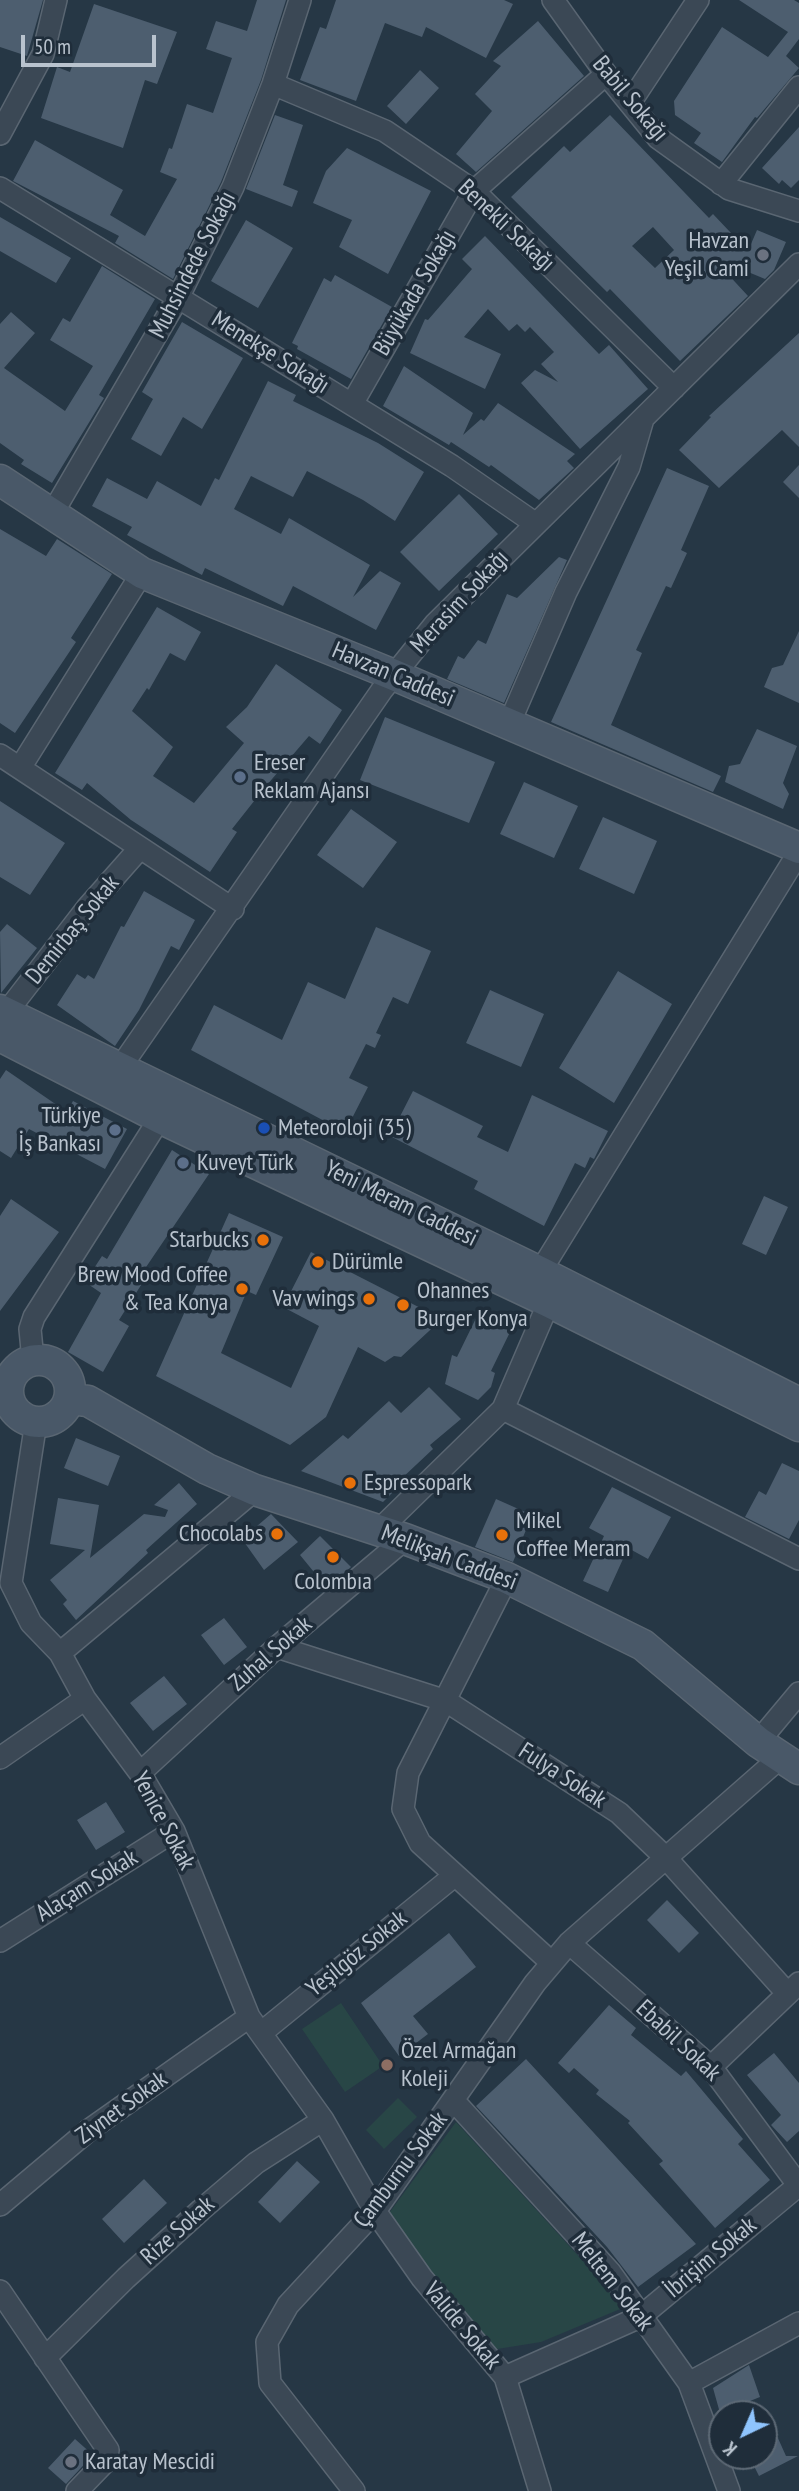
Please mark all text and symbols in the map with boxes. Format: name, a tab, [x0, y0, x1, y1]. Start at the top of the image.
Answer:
scale bar	[24, 21, 159, 65]
text: 50 m	[34, 33, 71, 60]
street label: Babil Sokağı	[586, 51, 674, 147]
street label: Benekli Sokağı	[452, 174, 560, 278]
street label: Muhsindede Sokağı	[144, 187, 242, 343]
street label: Büyükada Sokağı	[367, 225, 463, 361]
place label: Havzan Yeşil Cami	[665, 227, 749, 283]
marker: Havzan Yeşil Cami	[755, 247, 771, 263]
street label: Menekşe Sokağı	[206, 305, 334, 401]
street label: Merasim Sokağı	[405, 544, 515, 660]
street label: Havzan Caddesi	[328, 636, 458, 714]
place label: Ereser Reklam Ajansı	[254, 749, 370, 805]
marker: Ereser Reklam Ajansı	[232, 769, 248, 785]
street label: Demirbaş Sokak	[20, 870, 126, 990]
place label: Türkiye İş Bankası	[19, 1102, 101, 1158]
place label: Meteoroloji (35)	[278, 1114, 411, 1142]
marker: Meteoroloji (35)	[256, 1120, 272, 1136]
marker: Türkiye İş Bankası	[107, 1122, 123, 1138]
place label: Kuveyt Türk	[197, 1149, 294, 1177]
marker: Kuveyt Türk	[175, 1155, 191, 1171]
street label: Yeni Meram Caddesi	[320, 1155, 482, 1253]
place label: Starbucks	[169, 1226, 249, 1254]
marker: Starbucks	[255, 1232, 271, 1248]
place label: Dürümle	[332, 1248, 403, 1276]
marker: Dürümle	[310, 1254, 326, 1270]
place label: Brew Mood Coffee & Tea Konya	[77, 1261, 228, 1317]
place label: Ohannes Burger Konya	[417, 1277, 528, 1333]
marker: Brew Mood Coffee & Tea Konya	[234, 1281, 250, 1297]
place label: Vav wings	[272, 1285, 355, 1313]
marker: Vav wings	[361, 1291, 377, 1307]
marker: Ohannes Burger Konya	[395, 1297, 411, 1313]
place label: Espressopark	[364, 1469, 472, 1497]
marker: Espressopark	[342, 1475, 358, 1491]
place label: Mikel Coffee Meram	[516, 1507, 630, 1563]
street label: Melikşah Caddesi	[377, 1519, 521, 1597]
place label: Chocolabs	[179, 1520, 263, 1548]
marker: Chocolabs	[269, 1526, 285, 1542]
marker: Mikel Coffee Meram	[494, 1527, 510, 1543]
marker: Colombıa	[325, 1549, 341, 1565]
place label: Colombıa	[294, 1568, 372, 1596]
street label: Zuhal Sokak	[224, 1610, 318, 1698]
street label: Fulya Sokak	[513, 1737, 611, 1815]
street label: Yenice Sokak	[125, 1767, 201, 1875]
street label: Alaçam Sokak	[31, 1844, 143, 1928]
street label: Yeşilgöz Sokak	[301, 1905, 413, 2003]
street label: Ebabil Sokak	[630, 1994, 726, 2088]
place label: Özel Armağan Koleji	[401, 2037, 516, 2093]
marker: Özel Armağan Koleji	[379, 2057, 395, 2073]
street label: Ziynet Sokak	[71, 2065, 173, 2151]
street label: Çamburnu Sokak	[348, 2106, 454, 2234]
street label: Rize Sokak	[135, 2191, 221, 2271]
street label: İbrişim Sokak	[659, 2211, 763, 2305]
street label: Meltem Sokak	[565, 2227, 659, 2337]
street label: Valide Sokak	[417, 2277, 507, 2375]
north arrow	[708, 2400, 778, 2470]
text: K	[718, 2437, 742, 2461]
place label: Karatay Mescidi	[85, 2448, 215, 2476]
marker: Karatay Mescidi	[63, 2454, 79, 2470]

